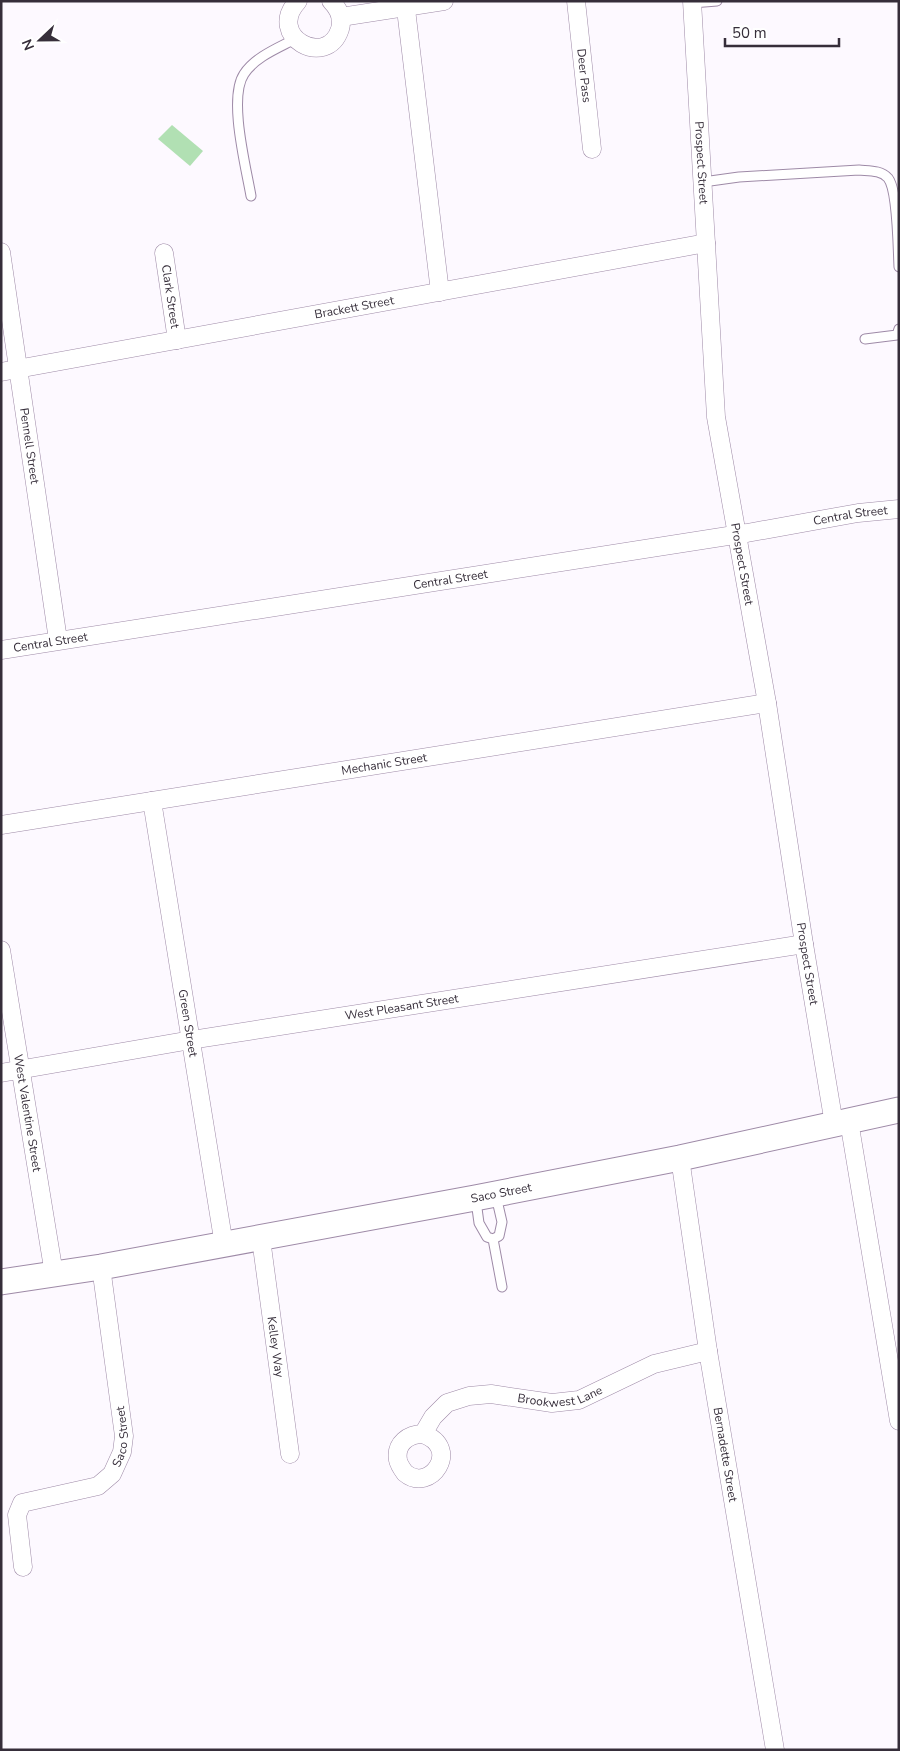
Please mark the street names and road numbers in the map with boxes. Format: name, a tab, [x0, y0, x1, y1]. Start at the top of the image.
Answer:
street label: Deer Pass	[573, 48, 595, 104]
street label: Prospect Street	[691, 121, 712, 206]
street label: Clark Street	[158, 264, 183, 330]
street label: Brackett Street	[313, 292, 396, 323]
street label: Pennell Street	[16, 407, 43, 486]
street label: Central Street	[812, 502, 889, 529]
street label: Prospect Street	[727, 522, 758, 607]
street label: Central Street	[412, 566, 490, 593]
street label: Central Street	[12, 628, 90, 656]
street label: Mechanic Street	[340, 749, 429, 779]
street label: Prospect Street	[793, 921, 822, 1007]
street label: Green Street	[175, 988, 202, 1059]
street label: West Pleasant Street	[344, 990, 460, 1024]
street label: West Valentine Street	[10, 1053, 45, 1173]
street label: Saco Street	[469, 1179, 534, 1207]
street label: Kelley Way	[264, 1316, 288, 1379]
street label: Brookwest Lane	[516, 1382, 605, 1411]
street label: Saco Street	[108, 1404, 132, 1470]
street label: Bernadette Street	[710, 1406, 741, 1504]

